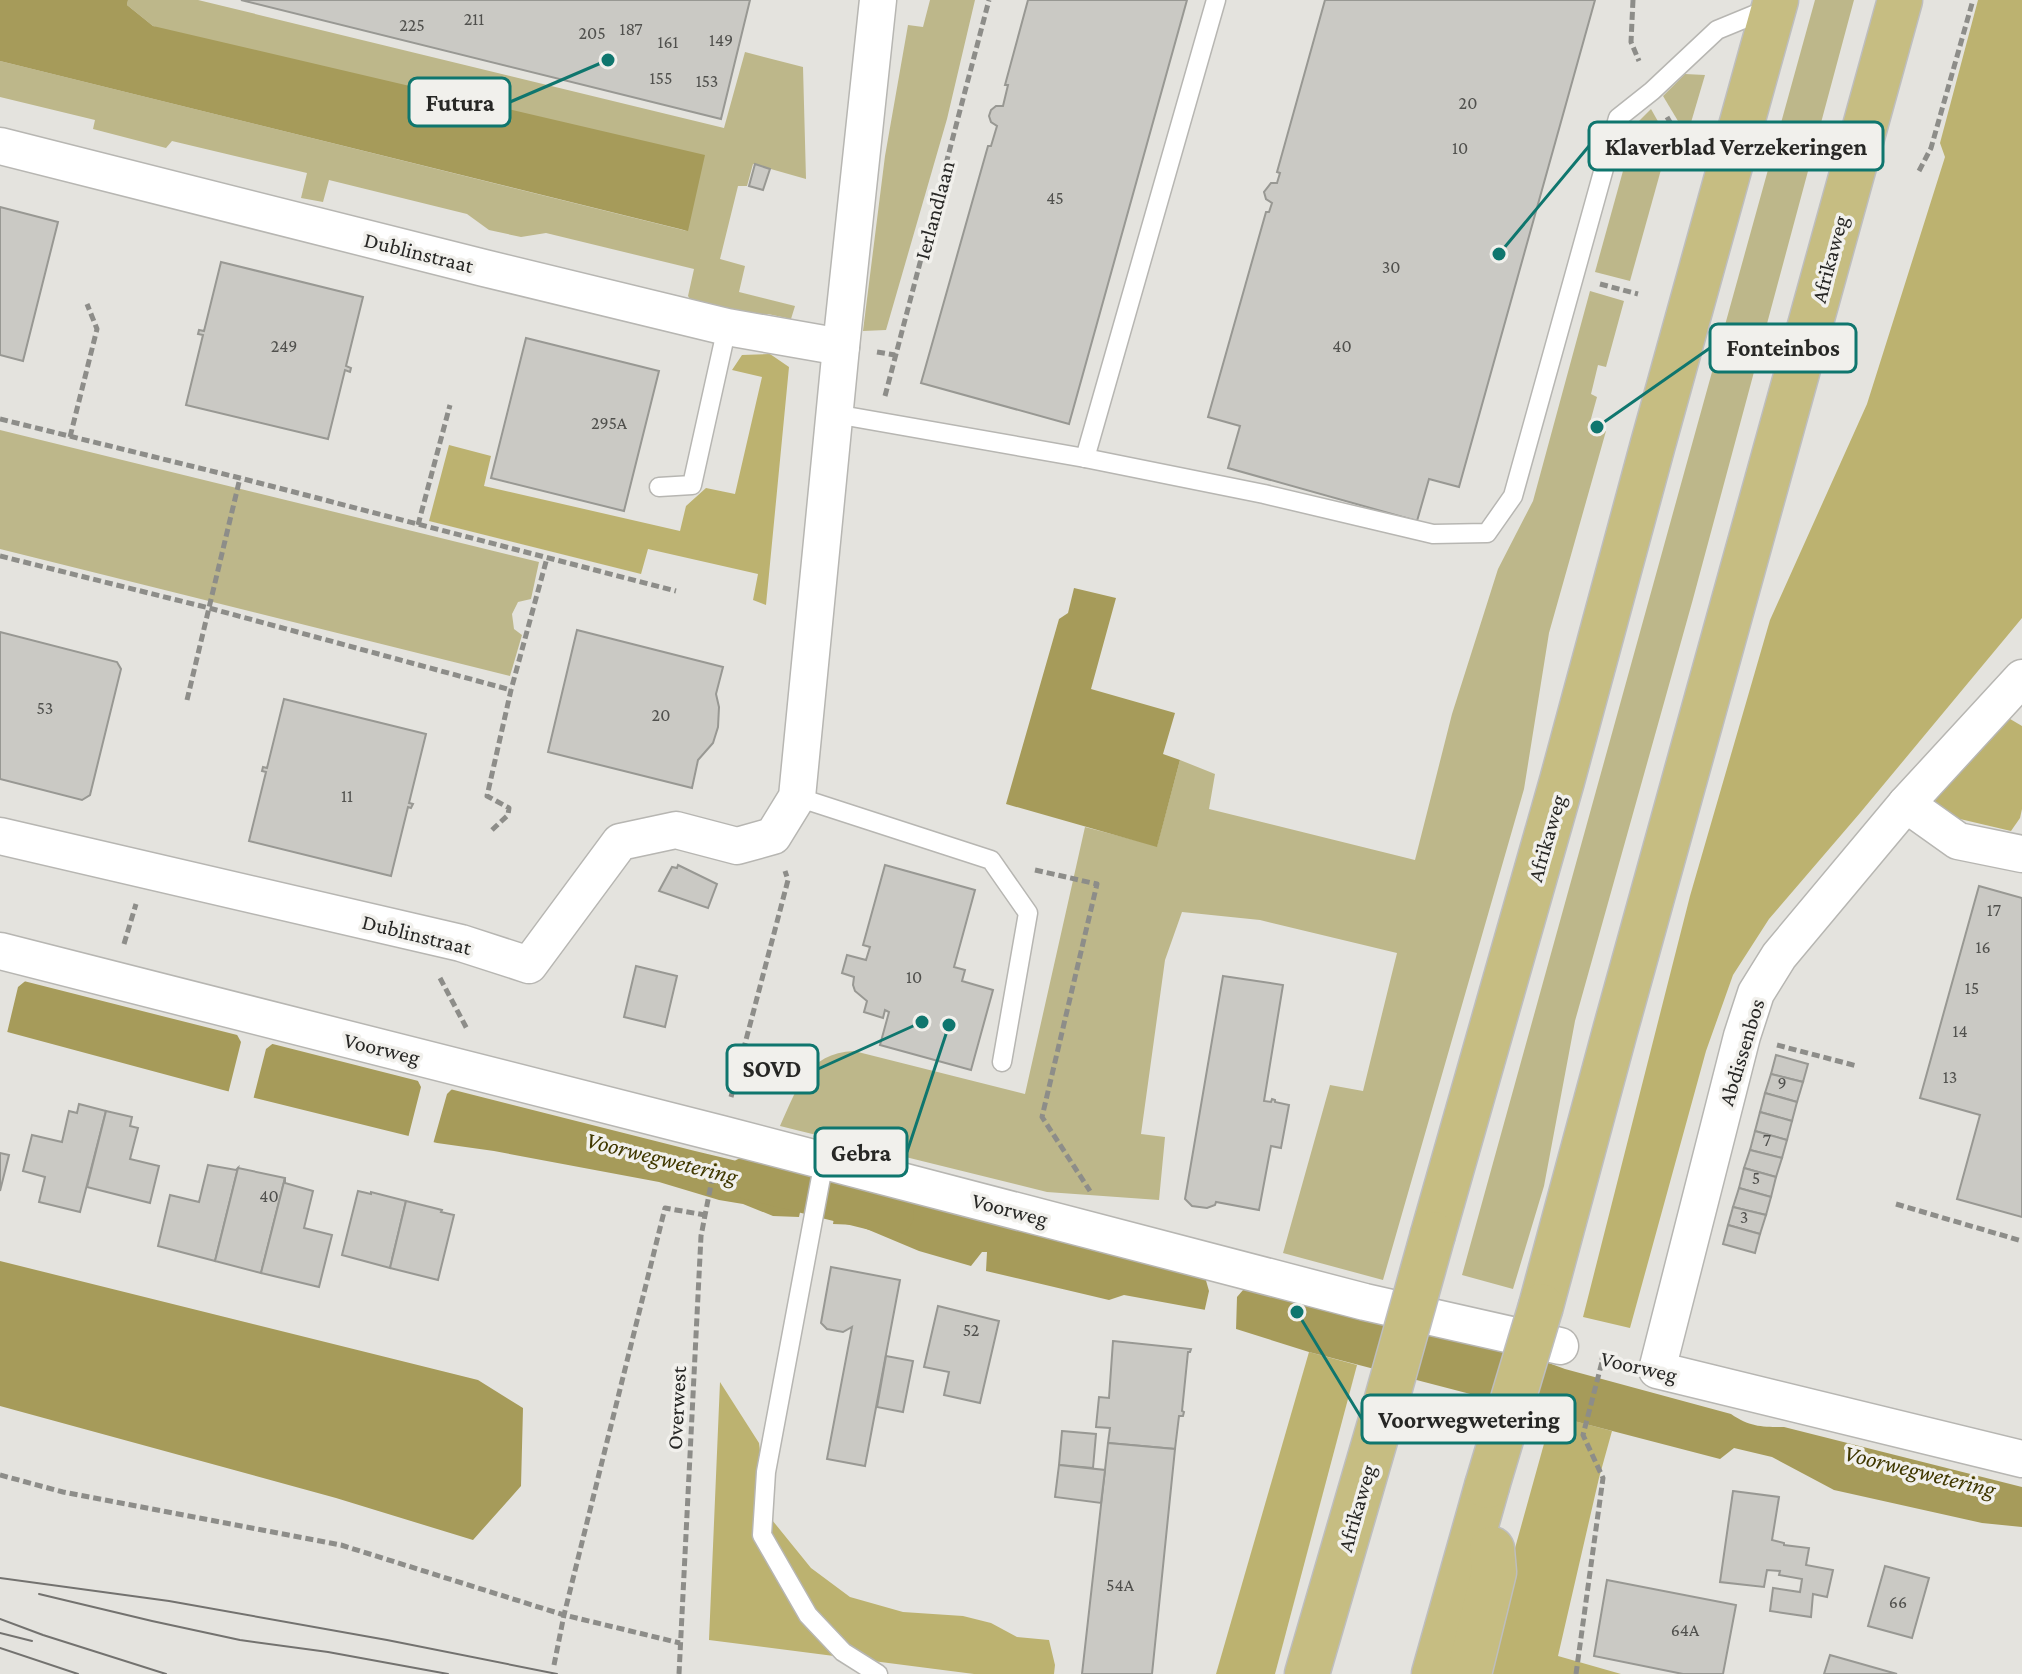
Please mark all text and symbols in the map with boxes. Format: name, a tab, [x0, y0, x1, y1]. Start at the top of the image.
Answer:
house number: 211	[464, 9, 484, 29]
house number: 225	[399, 15, 425, 35]
house number: 187	[619, 19, 643, 39]
house number: 205	[578, 23, 606, 43]
house number: 149	[709, 30, 733, 50]
house number: 161	[657, 32, 679, 52]
house number: 155	[650, 68, 672, 88]
house number: 153	[696, 71, 718, 91]
callout: Futura	[409, 78, 510, 126]
text: Futura	[426, 89, 495, 116]
house number: 20	[1459, 93, 1477, 113]
callout: Klaverblad Verzekeringen	[1589, 122, 1883, 170]
text: Klaverblad Verzekeringen	[1605, 133, 1867, 160]
house number: 10	[1452, 138, 1468, 158]
street label: Ierlandlaan	[909, 158, 960, 262]
house number: 45	[1046, 188, 1064, 208]
street label: Afrikaweg	[1806, 212, 1853, 306]
street label: Dublinstraat	[362, 227, 477, 278]
house number: 30	[1382, 257, 1400, 277]
callout: Fonteinbos	[1710, 324, 1856, 372]
text: Fonteinbos	[1726, 334, 1840, 361]
house number: 249	[271, 336, 297, 356]
house number: 40	[1332, 336, 1352, 356]
house number: 295A	[591, 413, 628, 433]
house number: 53	[37, 698, 53, 718]
house number: 20	[652, 705, 670, 725]
house number: 11	[341, 786, 353, 806]
street label: Afrikaweg	[1522, 791, 1571, 885]
house number: 17	[1987, 900, 2001, 920]
street label: Dublinstraat	[360, 909, 475, 960]
house number: 16	[1975, 937, 1991, 957]
house number: 10	[906, 967, 922, 987]
house number: 15	[1965, 978, 1979, 998]
street label: Abdissenbos	[1713, 996, 1770, 1109]
house number: 14	[1952, 1021, 1968, 1041]
street label: Voorweg	[341, 1027, 423, 1070]
callout: SOVD	[727, 1045, 818, 1093]
text: SOVD	[742, 1055, 802, 1082]
house number: 13	[1943, 1067, 1957, 1087]
house number: 9	[1777, 1073, 1787, 1093]
water label: Voorwegwetering	[583, 1126, 742, 1190]
callout: Gebra	[815, 1128, 907, 1176]
house number: 7	[1763, 1130, 1771, 1150]
text: Gebra	[831, 1139, 892, 1166]
house number: 5	[1752, 1168, 1760, 1188]
house number: 40	[259, 1186, 279, 1206]
street label: Voorweg	[969, 1187, 1051, 1232]
house number: 3	[1740, 1207, 1748, 1227]
house number: 52	[963, 1320, 979, 1340]
street label: Voorweg	[1598, 1346, 1680, 1387]
street label: Overwest	[662, 1365, 691, 1451]
callout: Voorwegwetering	[1362, 1395, 1575, 1443]
text: Voorwegwetering	[1377, 1406, 1560, 1433]
water label: Voorwegwetering	[1841, 1439, 2000, 1503]
street label: Afrikaweg	[1332, 1461, 1381, 1555]
house number: 54A	[1106, 1575, 1135, 1595]
house number: 66	[1889, 1592, 1907, 1612]
house number: 64A	[1671, 1620, 1700, 1640]

